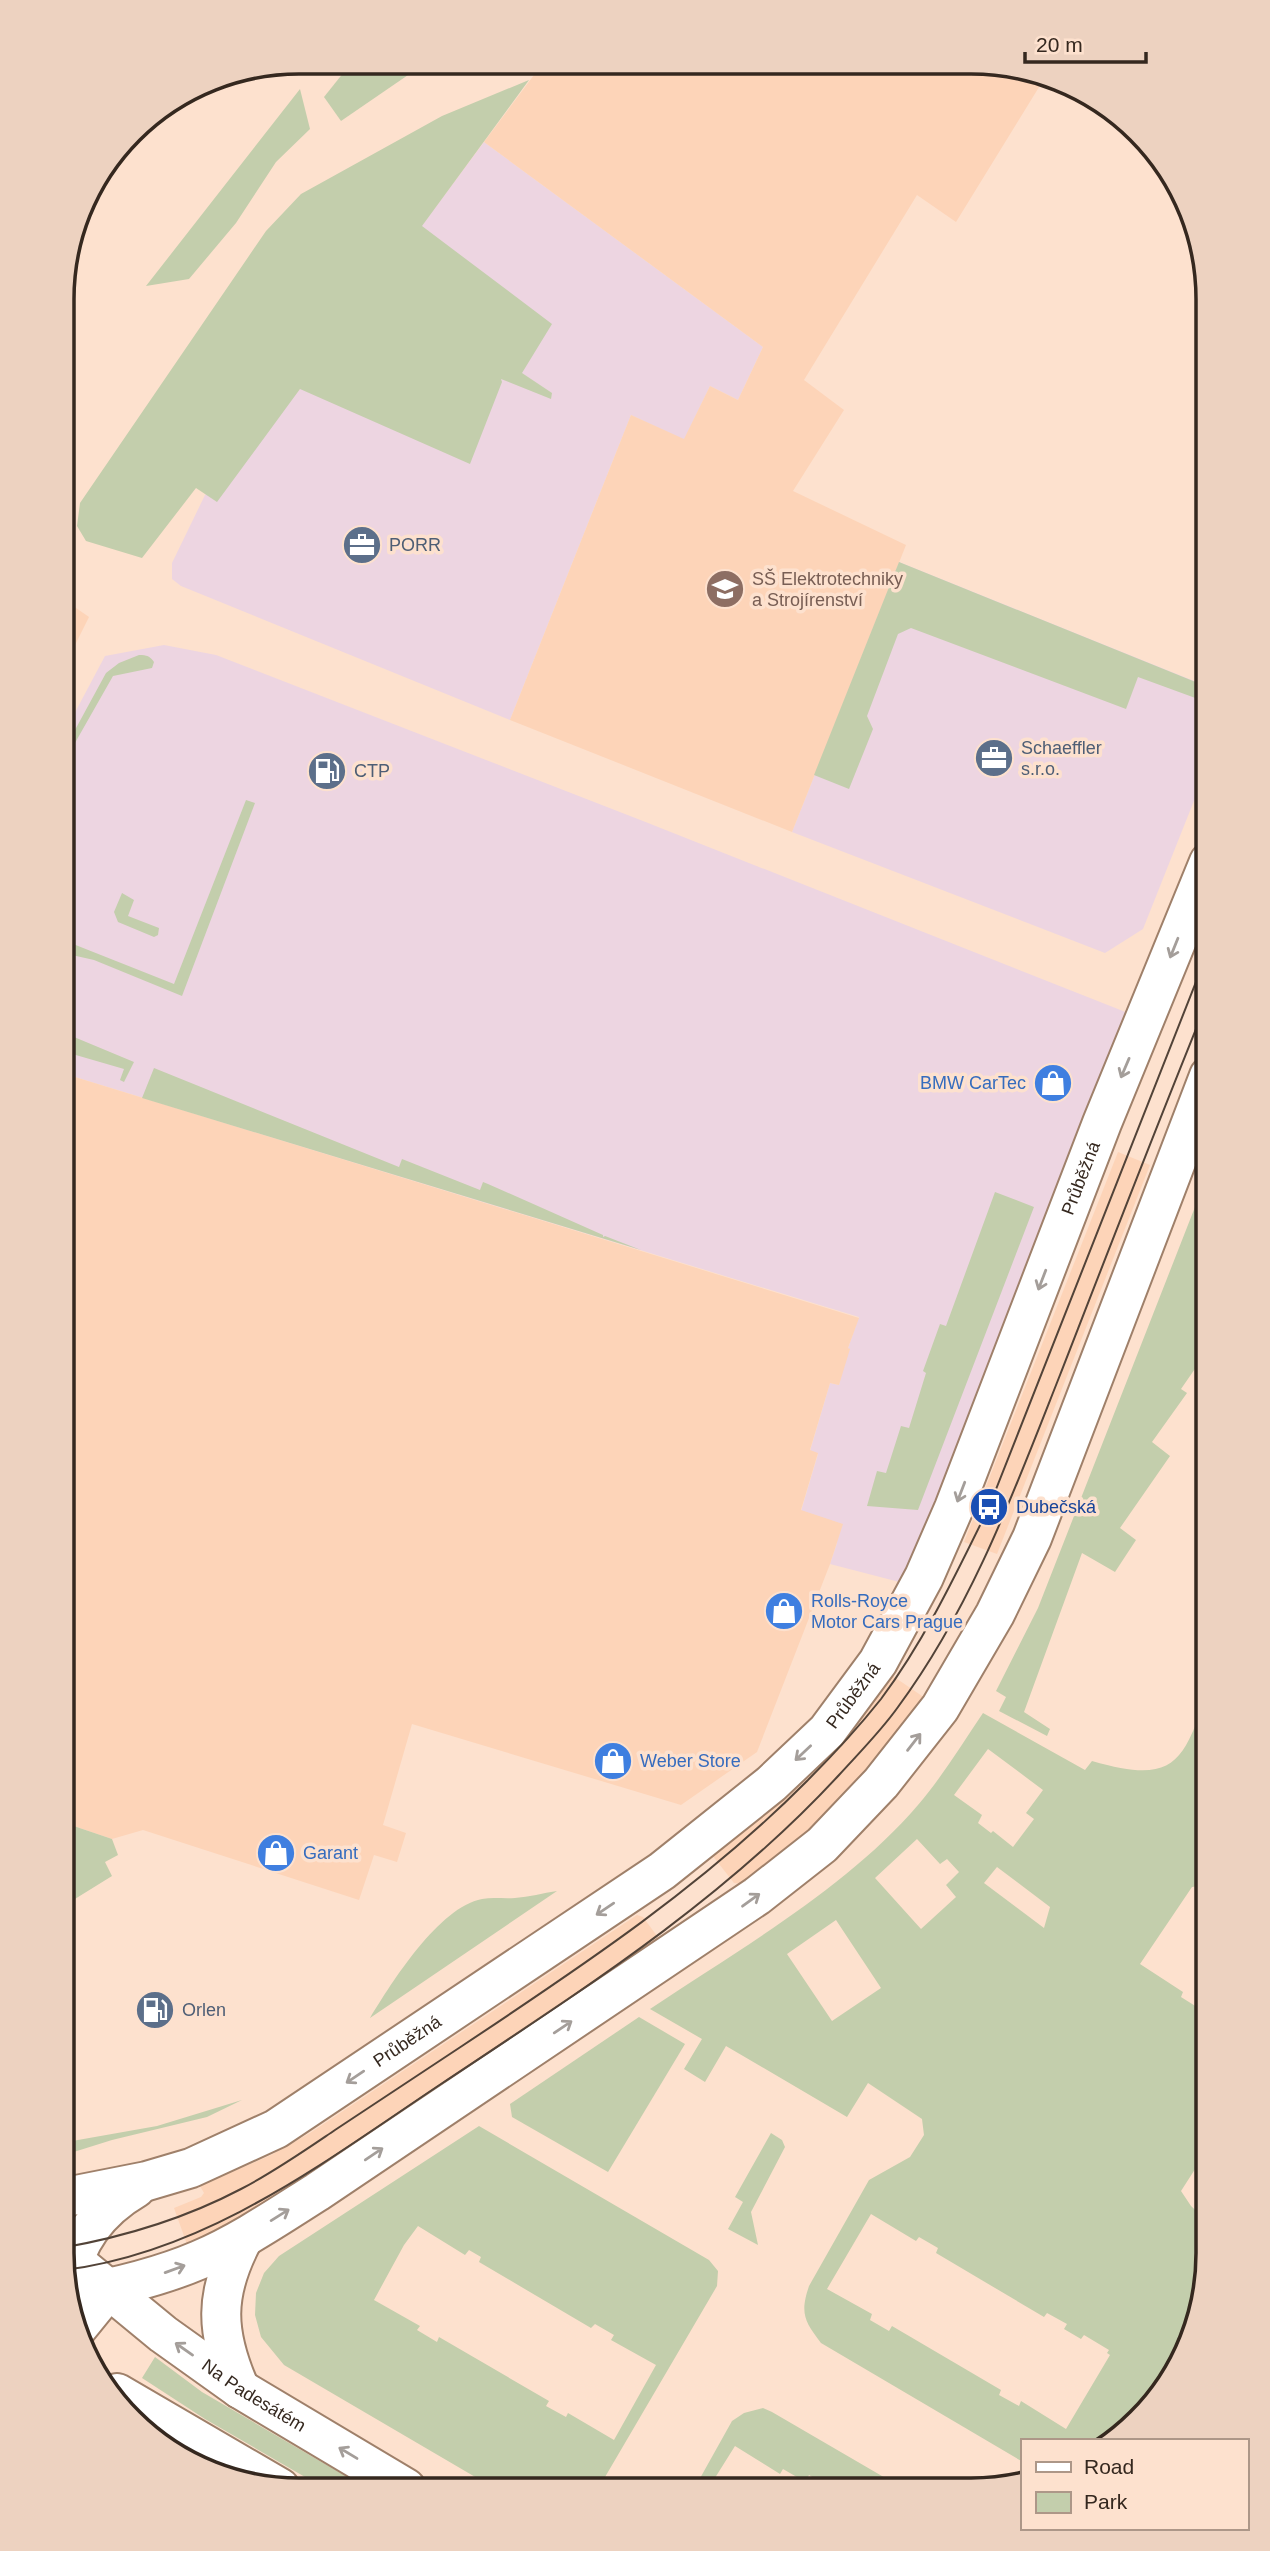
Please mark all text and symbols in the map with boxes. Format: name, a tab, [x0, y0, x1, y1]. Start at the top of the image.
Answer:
scale bar	[1025, 21, 1146, 65]
text: 20 m	[1036, 33, 1083, 56]
office icon: PORR	[341, 524, 383, 566]
place label: PORR	[389, 535, 441, 555]
school or university icon: SŠ Elektrotechniky a Strojírenství	[704, 568, 746, 610]
place label: SŠ Elektrotechniky a Strojírenství	[752, 568, 903, 610]
office icon: Schaeffler s.r.o.	[973, 737, 1015, 779]
place label: Schaeffler s.r.o.	[1021, 738, 1102, 779]
fuel station icon: CTP	[306, 750, 348, 792]
place label: CTP	[354, 761, 390, 781]
one-way arrow	[1167, 937, 1180, 959]
one-way arrow	[1118, 1056, 1131, 1078]
shop icon: BMW CarTec	[1032, 1062, 1074, 1104]
place label: BMW CarTec	[920, 1073, 1026, 1093]
street label: Průběžná	[1058, 1138, 1104, 1218]
one-way arrow	[1035, 1268, 1048, 1290]
one-way arrow	[953, 1480, 966, 1502]
bus stop icon: Dubečská	[968, 1486, 1010, 1528]
place label: Dubečská	[1016, 1497, 1097, 1517]
shop icon: Rolls-Royce Motor Cars Prague	[763, 1590, 805, 1632]
place label: Rolls-Royce Motor Cars Prague	[811, 1591, 963, 1632]
street label: Průběžná	[822, 1658, 885, 1732]
one-way arrow	[906, 1733, 921, 1752]
shop icon: Weber Store	[592, 1740, 634, 1782]
one-way arrow	[795, 1745, 812, 1762]
place label: Weber Store	[640, 1751, 741, 1771]
shop icon: Garant	[255, 1832, 297, 1874]
place label: Garant	[303, 1843, 358, 1863]
one-way arrow	[741, 1892, 760, 1907]
one-way arrow	[596, 1902, 615, 1916]
fuel station icon: Orlen	[134, 1989, 176, 2031]
place label: Orlen	[182, 2000, 226, 2020]
street label: Průběžná	[370, 2011, 446, 2071]
one-way arrow	[553, 2020, 572, 2035]
one-way arrow	[346, 2070, 365, 2084]
one-way arrow	[364, 2147, 383, 2161]
one-way arrow	[270, 2208, 289, 2223]
one-way arrow	[164, 2262, 186, 2274]
one-way arrow	[175, 2342, 194, 2356]
street label: Na Padesátém	[198, 2355, 309, 2436]
legend	[1021, 2439, 1249, 2530]
one-way arrow	[338, 2446, 358, 2460]
text: Road	[1084, 2455, 1134, 2478]
text: Park	[1084, 2490, 1128, 2513]

